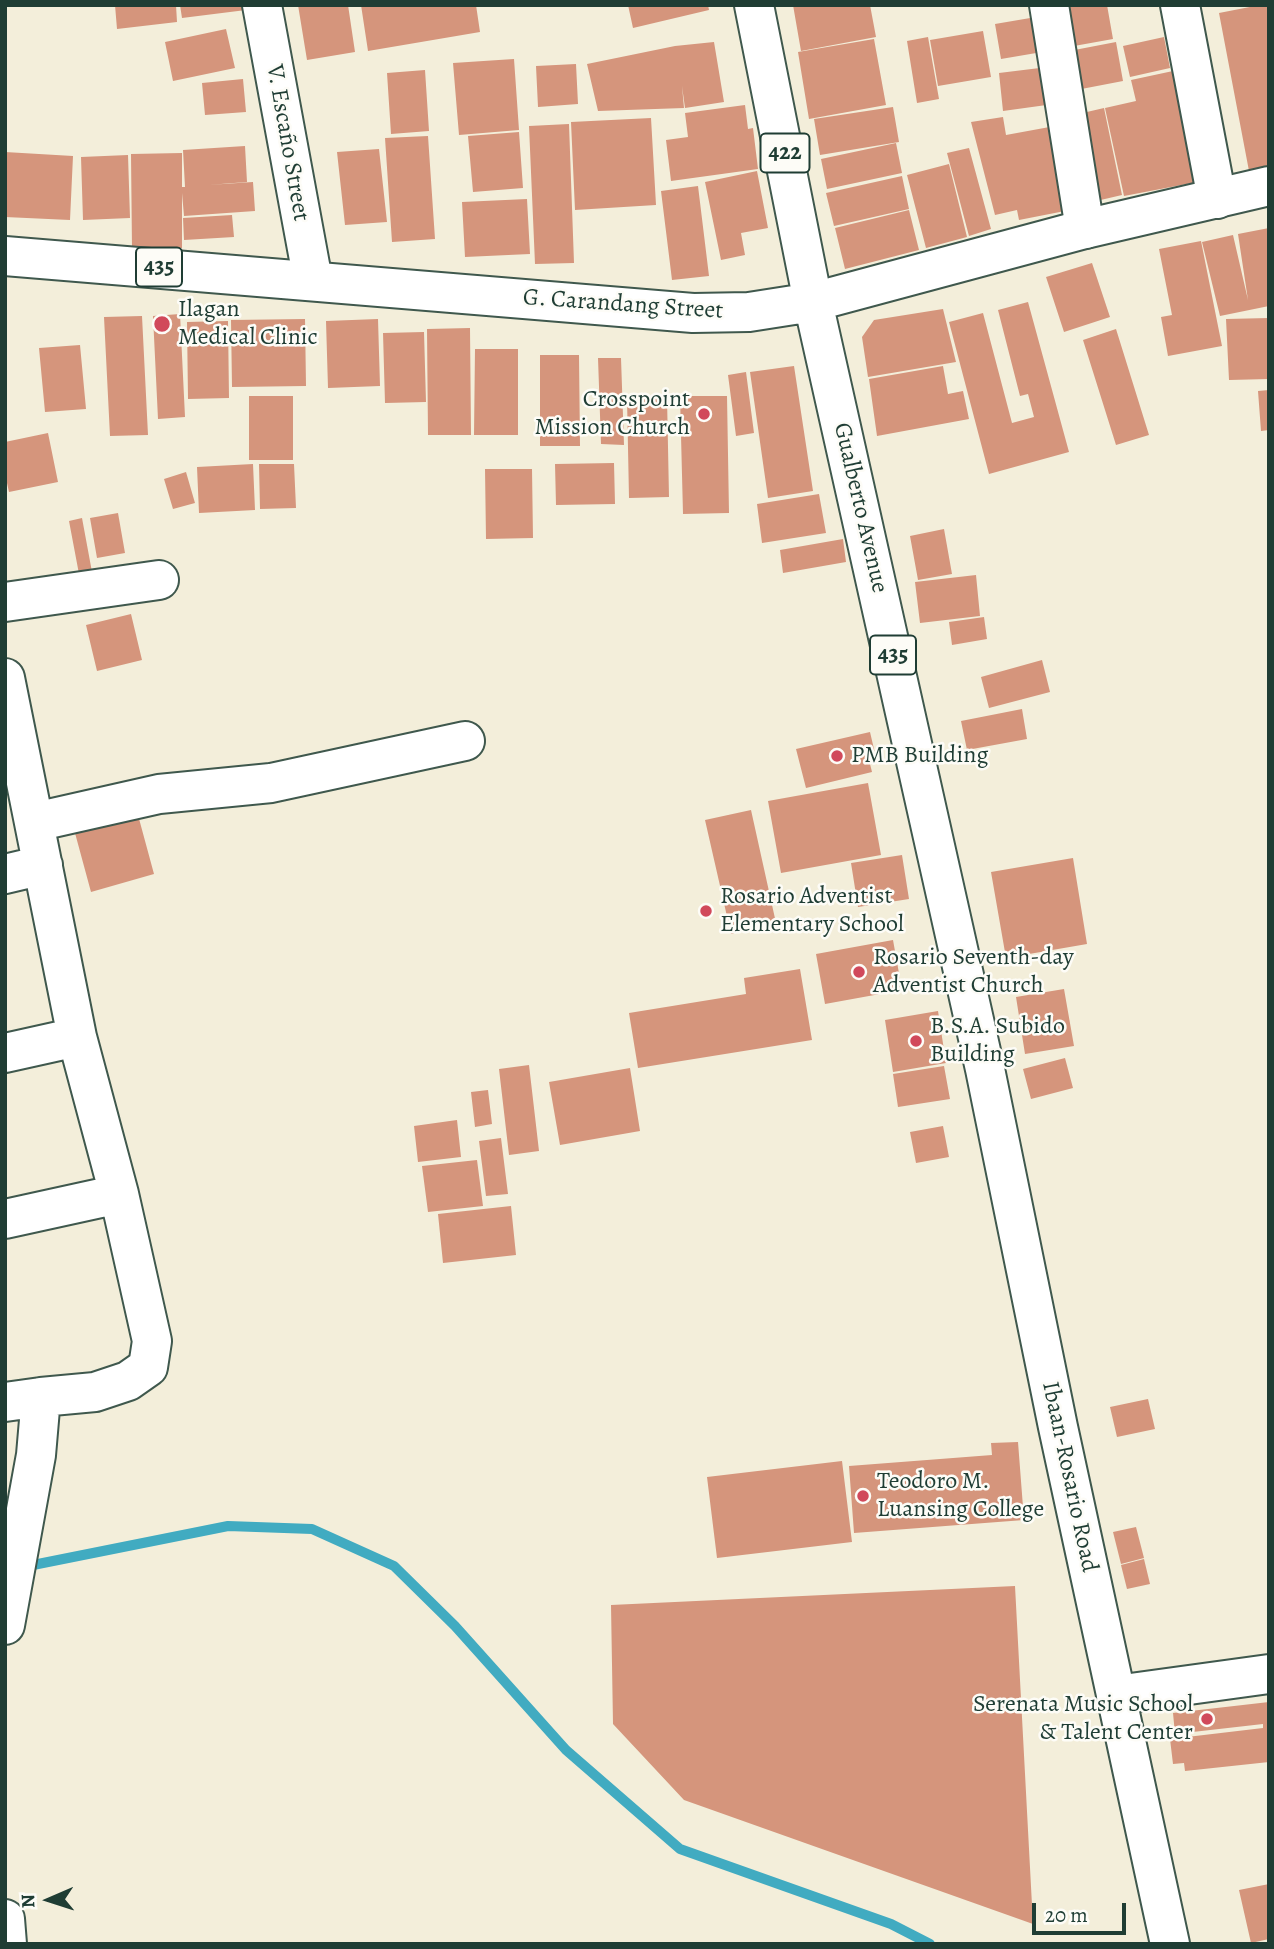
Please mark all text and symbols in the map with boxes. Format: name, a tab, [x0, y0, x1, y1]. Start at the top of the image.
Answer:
street label: V. Escaño Street	[259, 62, 315, 224]
road number: 422	[760, 134, 810, 172]
road number: 435	[136, 248, 182, 286]
street label: G. Carandang Street	[522, 284, 724, 326]
place label: Ilagan Medical Clinic	[178, 296, 318, 352]
marker: Ilagan Medical Clinic	[152, 314, 172, 334]
place label: Crosspoint Mission Church	[534, 386, 690, 442]
marker: Crosspoint Mission Church	[696, 406, 712, 422]
street label: Gualberto Avenue	[826, 420, 894, 596]
road number: 435	[870, 636, 916, 674]
place label: PMB Building	[851, 742, 988, 770]
marker: PMB Building	[829, 748, 845, 764]
place label: Rosario Adventist Elementary School	[720, 883, 904, 939]
marker: Rosario Adventist Elementary School	[698, 903, 714, 919]
place label: Rosario Seventh-day Adventist Church	[873, 944, 1074, 1000]
marker: Rosario Seventh-day Adventist Church	[851, 964, 867, 980]
place label: B.S.A. Subido Building	[930, 1013, 1065, 1069]
marker: B.S.A. Subido Building	[908, 1033, 924, 1049]
street label: Ibaan-Rosario Road	[1035, 1379, 1103, 1575]
place label: Teodoro M. Luansing College	[877, 1468, 1044, 1524]
marker: Teodoro M. Luansing College	[855, 1488, 871, 1504]
place label: Serenata Music School & Talent Center	[973, 1691, 1193, 1747]
marker: Serenata Music School & Talent Center	[1199, 1711, 1215, 1727]
north arrow	[14, 1865, 84, 1935]
scale bar	[1036, 1890, 1130, 1934]
text: N	[15, 1894, 41, 1909]
text: 20 m	[1045, 1901, 1088, 1929]

